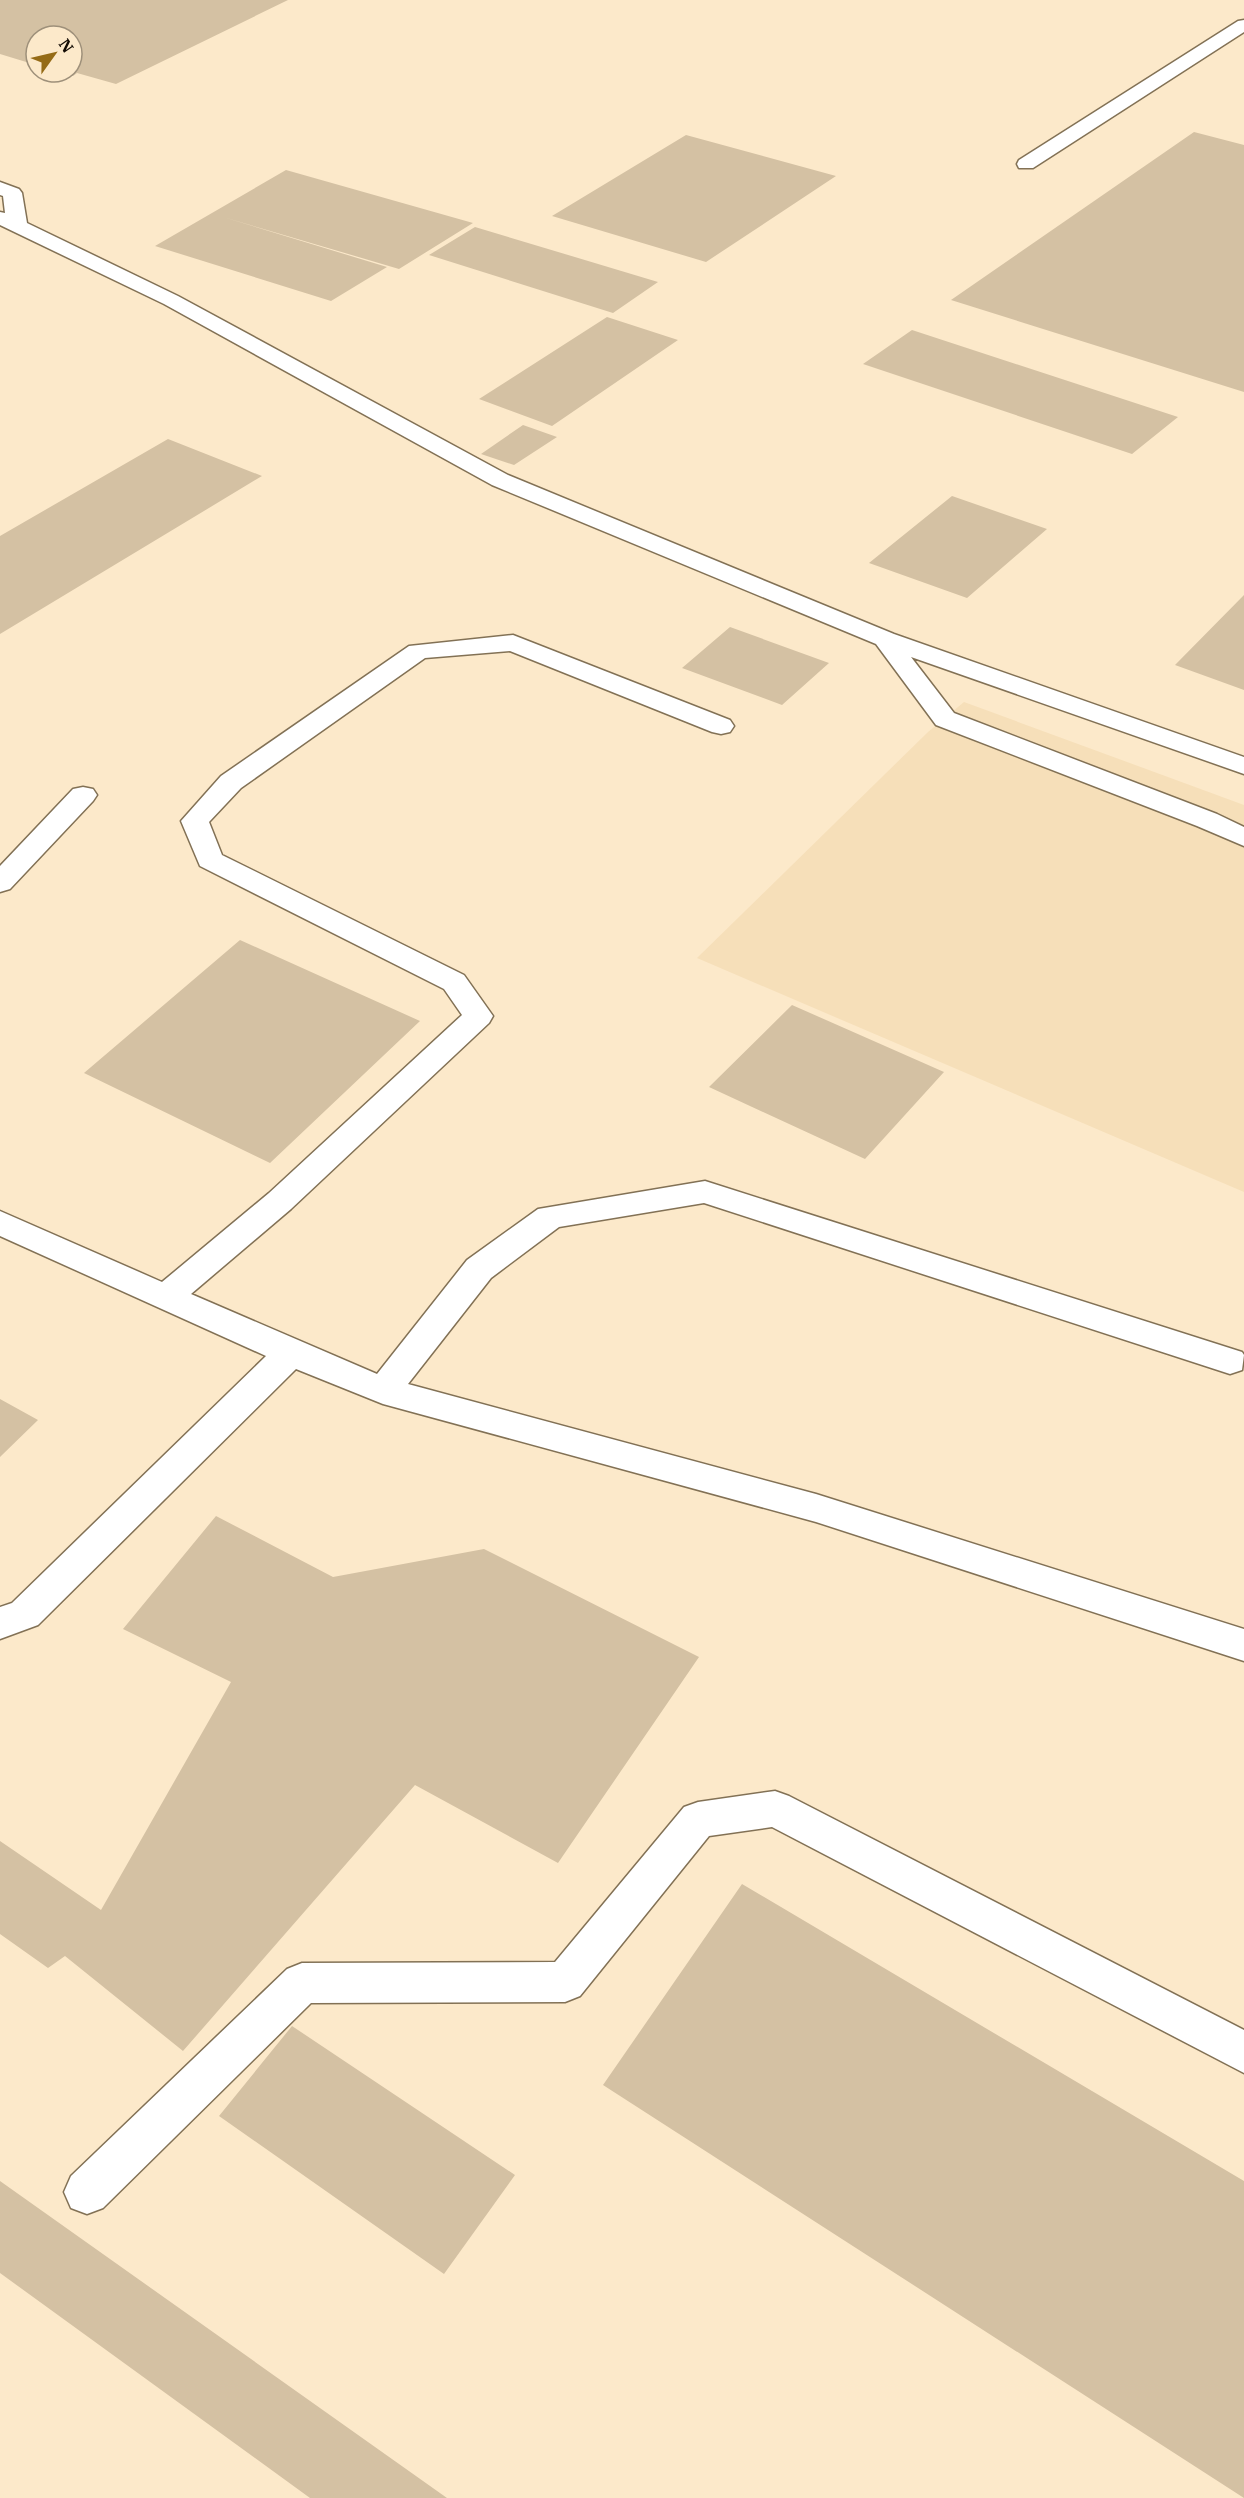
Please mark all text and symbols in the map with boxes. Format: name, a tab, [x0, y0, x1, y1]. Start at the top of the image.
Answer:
north arrow	[24, 24, 84, 84]
text: N	[55, 35, 78, 56]

